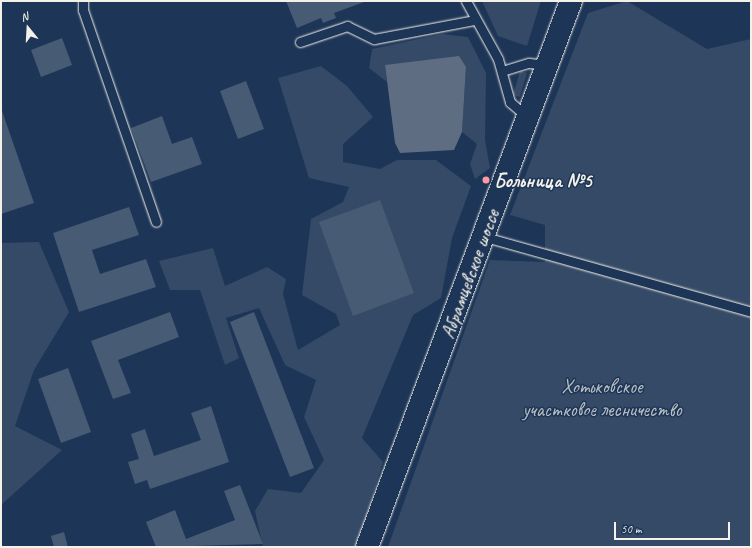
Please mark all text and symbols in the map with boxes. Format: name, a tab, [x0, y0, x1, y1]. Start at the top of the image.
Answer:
north arrow	[8, 8, 48, 48]
text: N	[19, 9, 30, 24]
place label: Больница №5	[494, 168, 592, 192]
marker: Больница №5	[481, 175, 491, 185]
street label: Абрамцевское шоссе	[435, 206, 505, 342]
park label: Хотьковское участковое лесничество	[522, 375, 682, 422]
scale bar	[616, 514, 732, 540]
text: 50 m	[621, 521, 641, 537]

